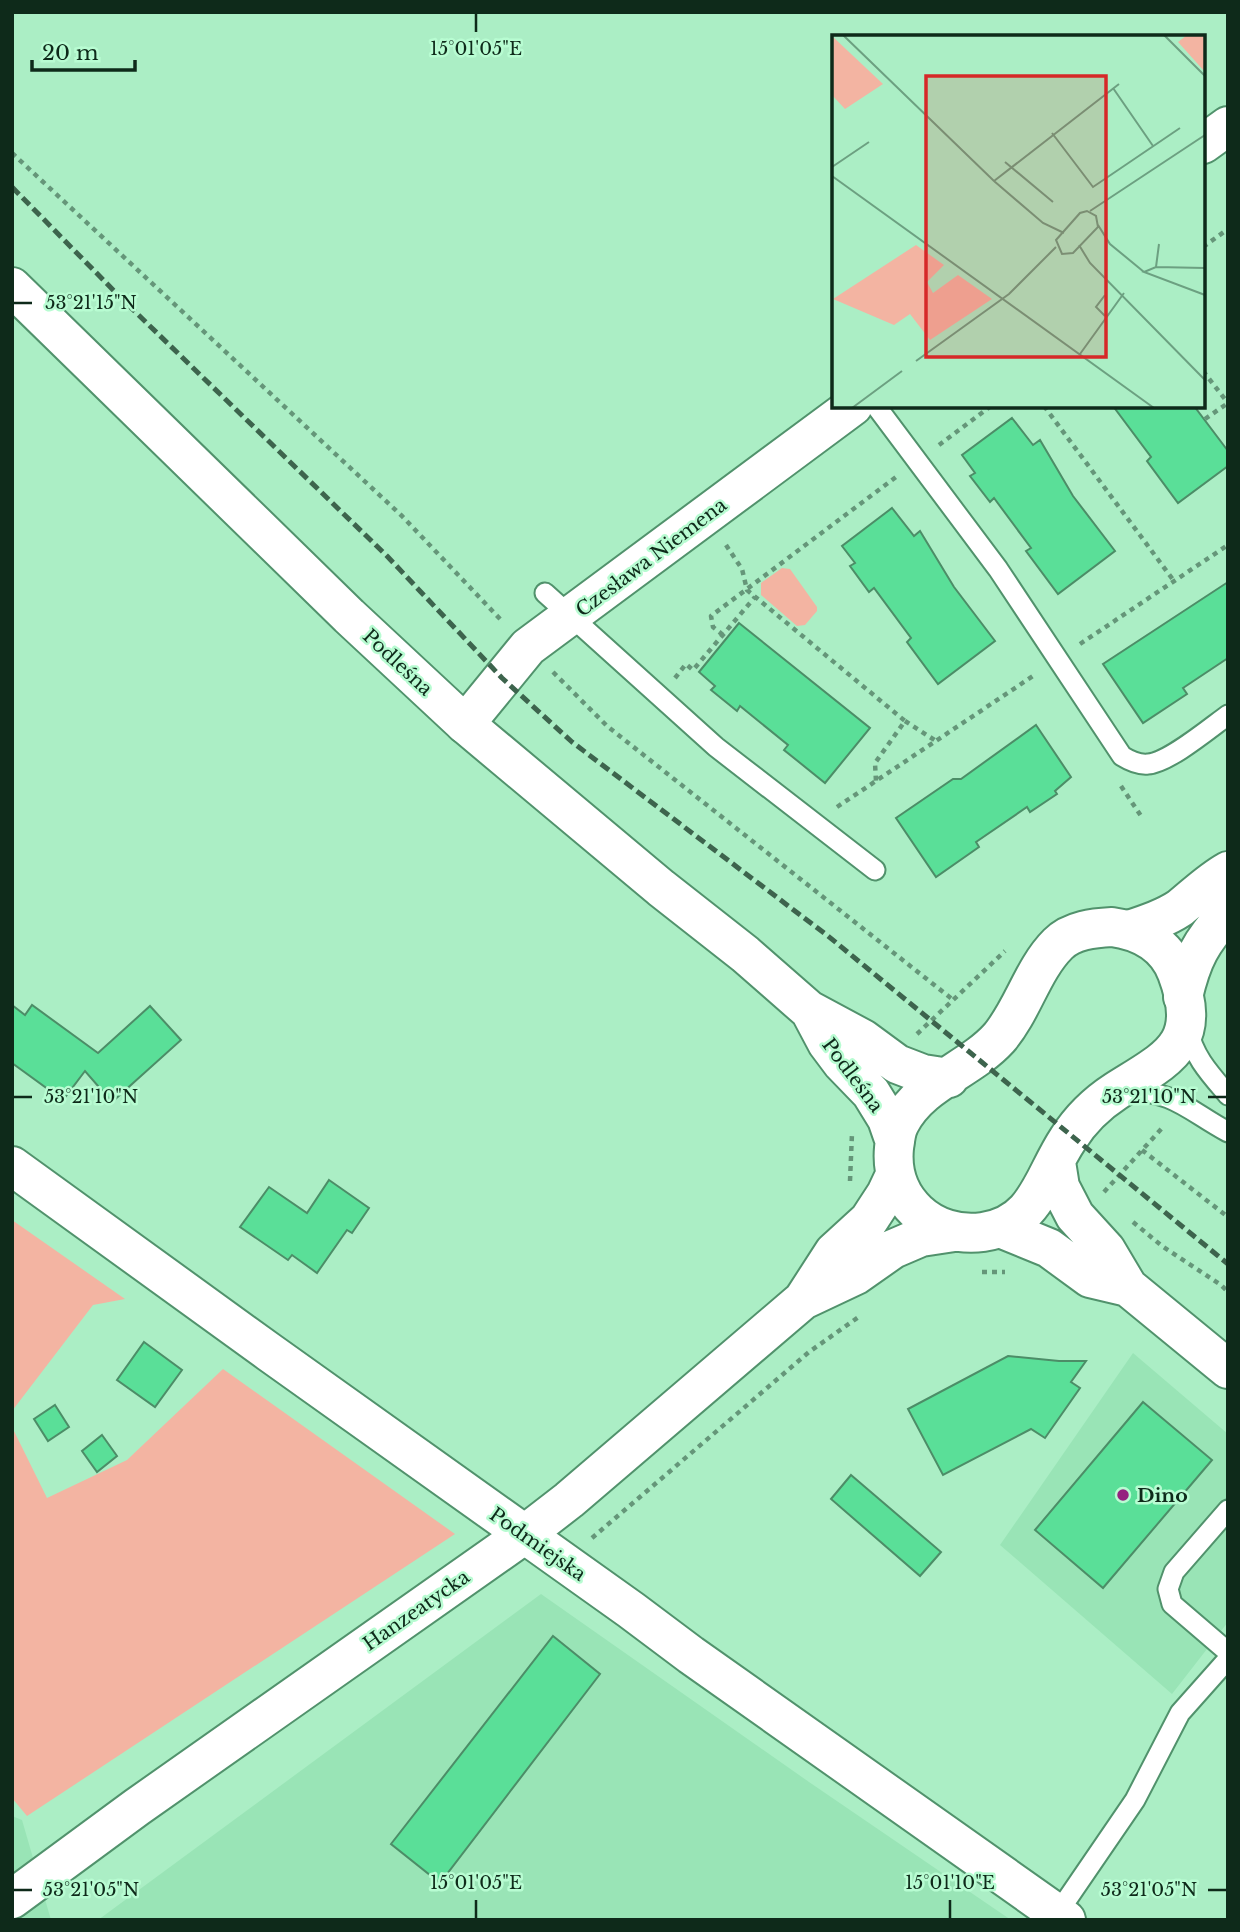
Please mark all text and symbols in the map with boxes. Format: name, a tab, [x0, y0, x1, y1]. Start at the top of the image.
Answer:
scale bar	[32, 28, 135, 72]
inset map	[832, 35, 1205, 408]
text: 15°01'05"E	[430, 38, 522, 60]
text: 20 m	[42, 40, 99, 66]
text: 53°21'15"N	[45, 292, 137, 314]
street label: Czesława Niemena	[571, 493, 732, 622]
street label: Podleśna	[358, 624, 438, 701]
street label: Podleśna	[817, 1034, 888, 1117]
text: 53°21'10"N	[44, 1086, 138, 1108]
text: 53°21'10"N	[1102, 1086, 1196, 1108]
place label: Dino	[1137, 1484, 1188, 1507]
marker: Dino	[1115, 1487, 1131, 1503]
street label: Podmiejska	[485, 1503, 591, 1586]
street label: Hanzeatycka	[359, 1565, 474, 1656]
text: 15°01'05"E	[430, 1872, 522, 1894]
text: 15°01'10"E	[905, 1872, 995, 1894]
text: 53°21'05"N	[43, 1879, 139, 1901]
text: 53°21'05"N	[1101, 1879, 1197, 1901]

